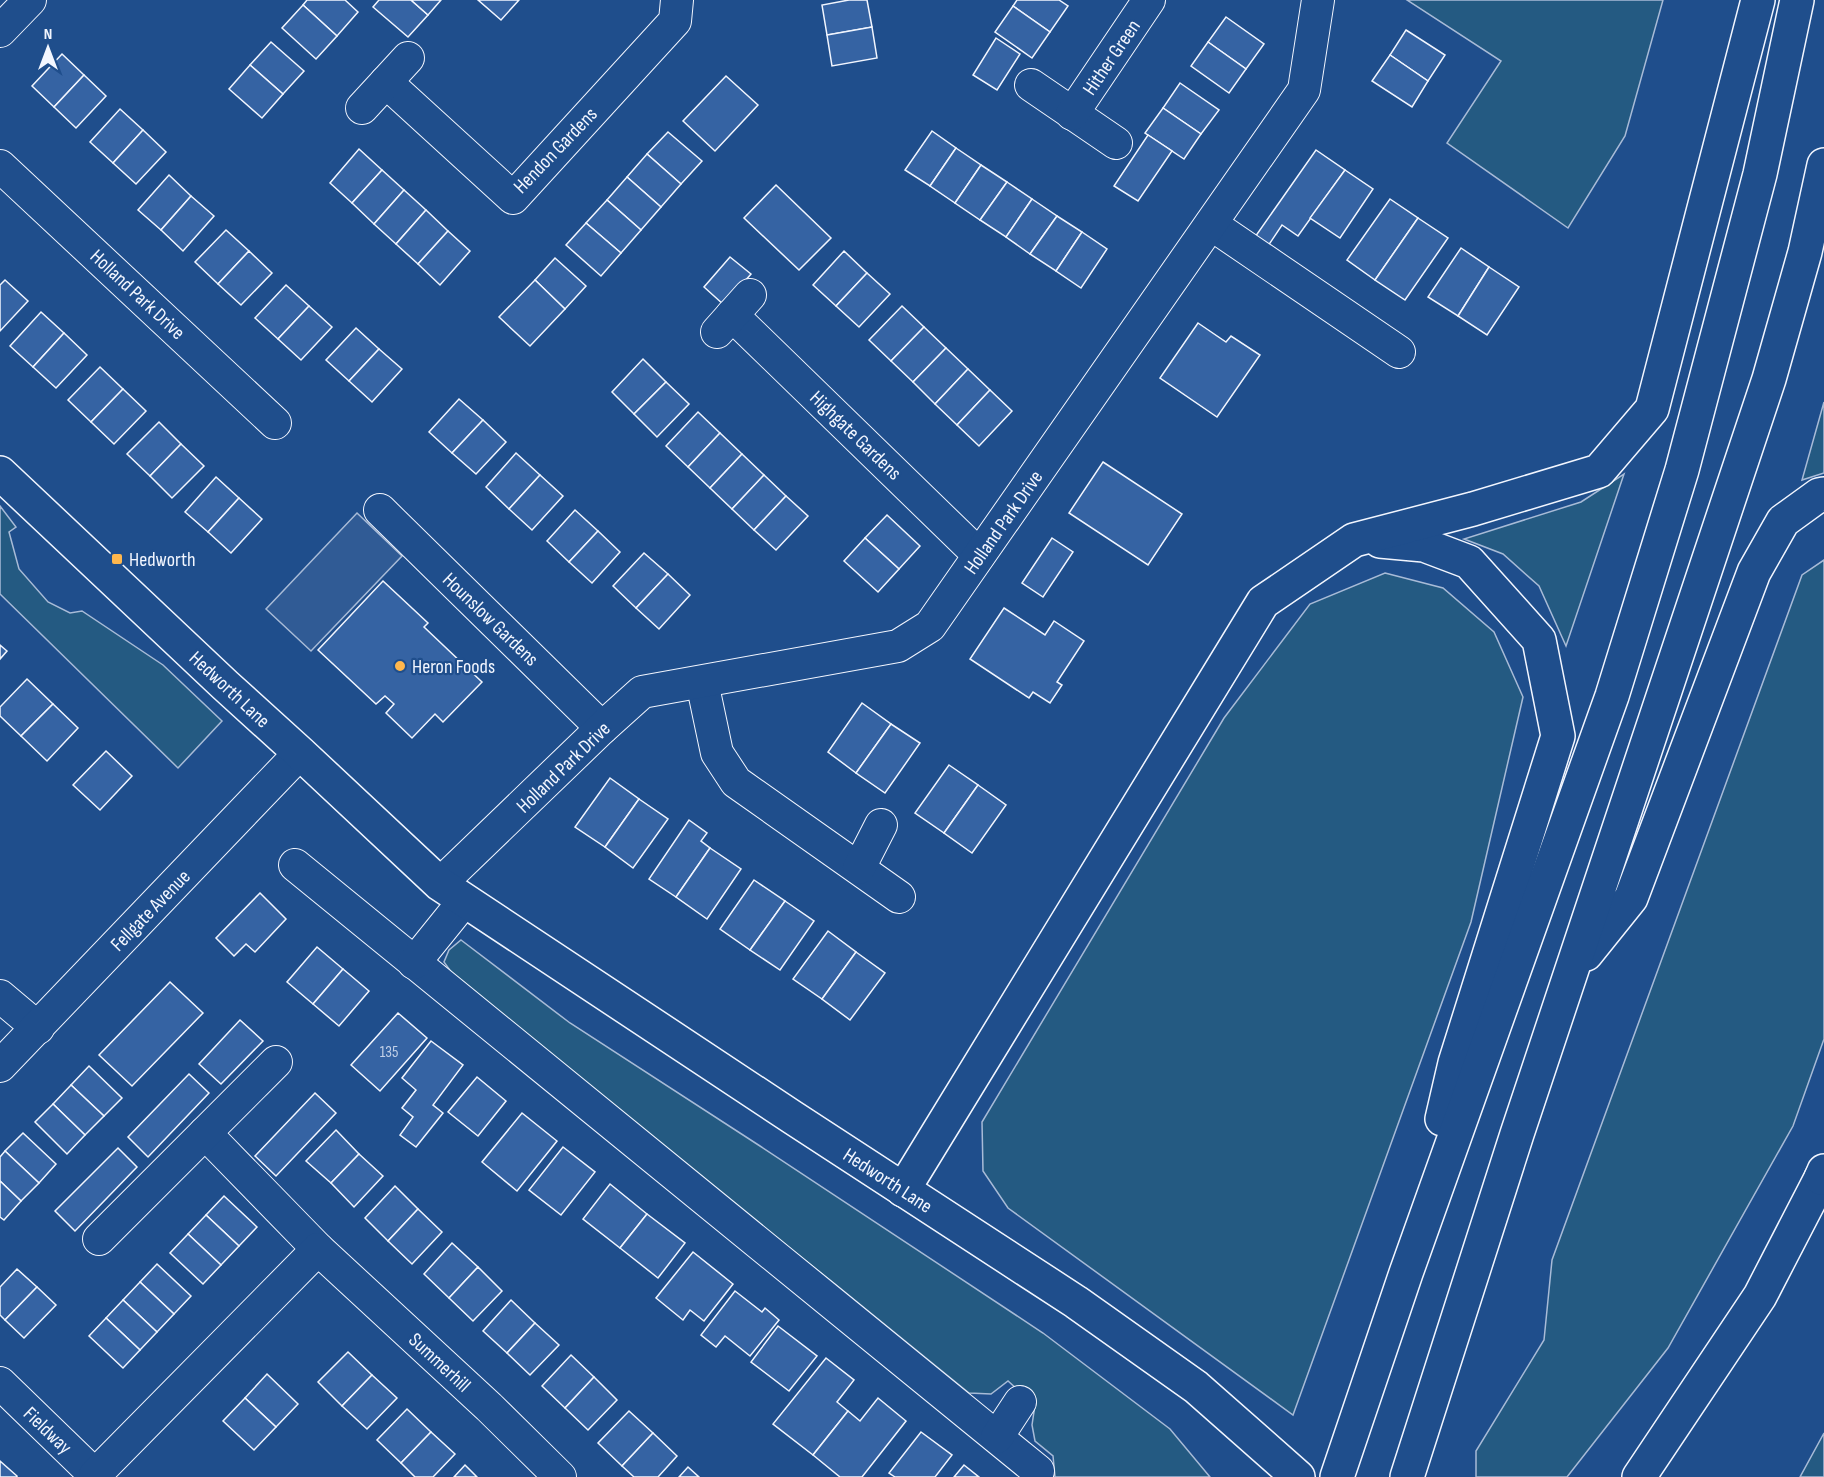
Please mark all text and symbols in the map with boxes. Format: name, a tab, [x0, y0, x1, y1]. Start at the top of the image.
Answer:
street label: Hither Green	[1078, 15, 1146, 100]
north arrow	[18, 18, 78, 78]
text: N	[44, 25, 52, 44]
street label: Hendon Gardens	[509, 103, 603, 199]
street label: Holland Park Drive	[85, 245, 190, 345]
street label: Highgate Gardens	[804, 386, 906, 485]
street label: Holland Park Drive	[959, 466, 1048, 579]
place label: Hedworth	[129, 548, 196, 572]
marker: Hedworth	[110, 552, 124, 566]
street label: Hounslow Gardens	[437, 568, 543, 671]
street label: Hedworth Lane	[184, 646, 275, 733]
place label: Heron Foods	[412, 655, 495, 679]
marker: Heron Foods	[393, 659, 407, 673]
street label: Holland Park Drive	[512, 717, 616, 818]
street label: Fellgate Avenue	[106, 865, 196, 957]
house number: 135	[380, 1043, 398, 1062]
street label: Hedworth Lane	[838, 1143, 937, 1219]
street label: Summerhill	[403, 1328, 475, 1397]
street label: Fieldway	[18, 1402, 77, 1460]

